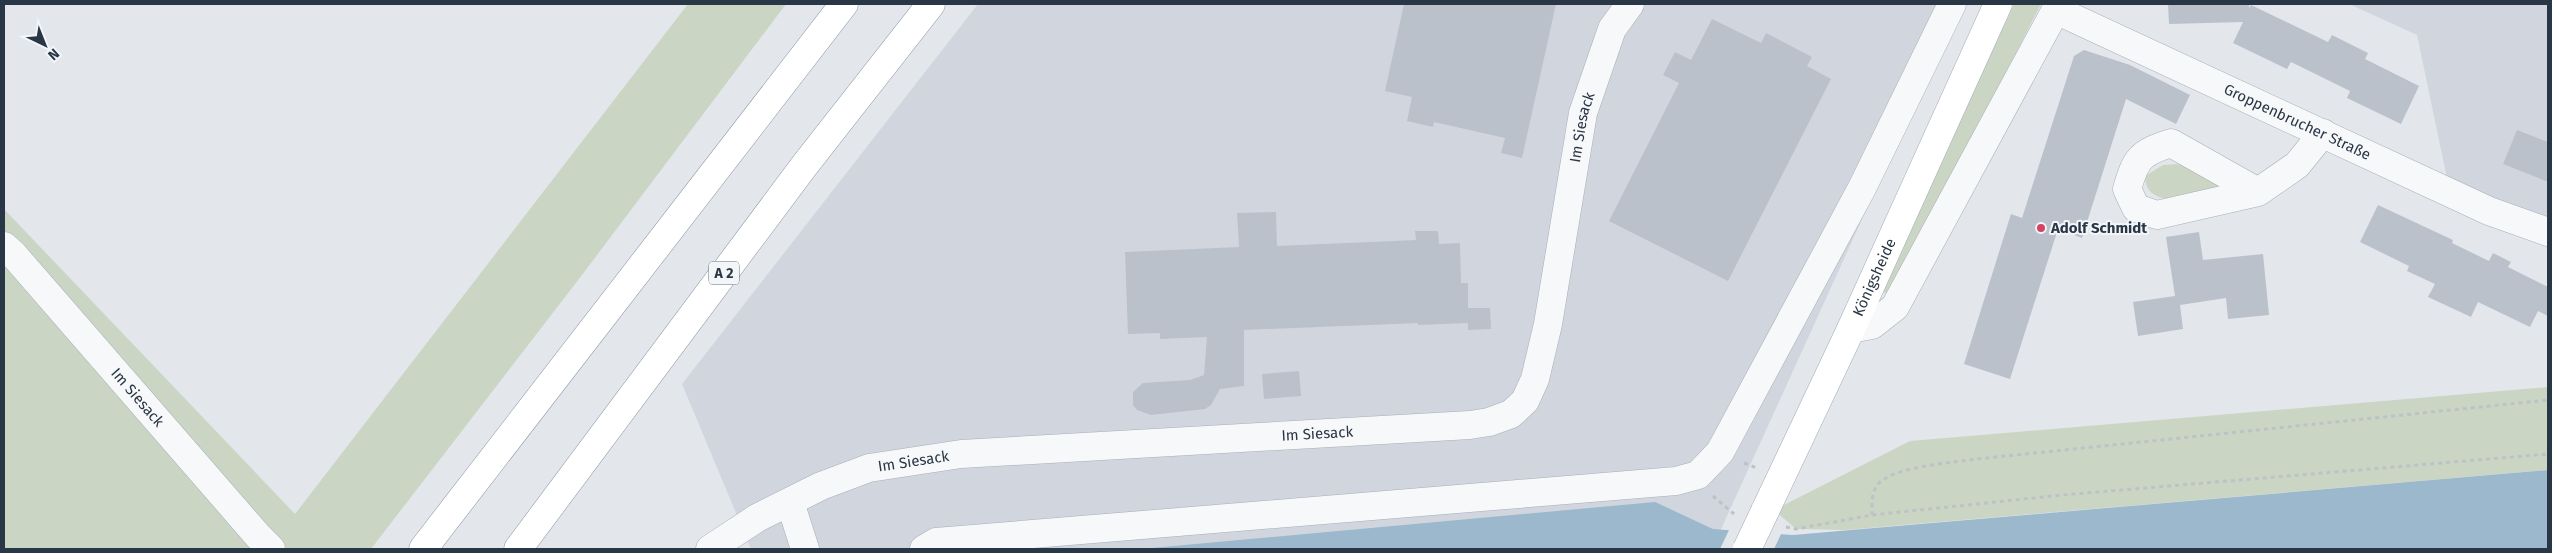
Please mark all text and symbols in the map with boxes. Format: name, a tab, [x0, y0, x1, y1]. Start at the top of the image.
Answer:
north arrow	[20, 20, 70, 70]
text: N	[44, 45, 63, 64]
street label: Groppenbrucher Straße	[2221, 80, 2374, 164]
street label: Im Siesack	[1566, 89, 1599, 164]
place label: Adolf Schmidt	[2050, 219, 2147, 237]
marker: Adolf Schmidt	[2035, 222, 2047, 234]
street label: Königsheide	[1849, 236, 1900, 319]
road number: A 2	[709, 262, 739, 284]
street label: Im Siesack	[107, 364, 168, 431]
street label: Im Siesack	[1281, 423, 1354, 445]
street label: Im Siesack	[877, 447, 951, 476]

